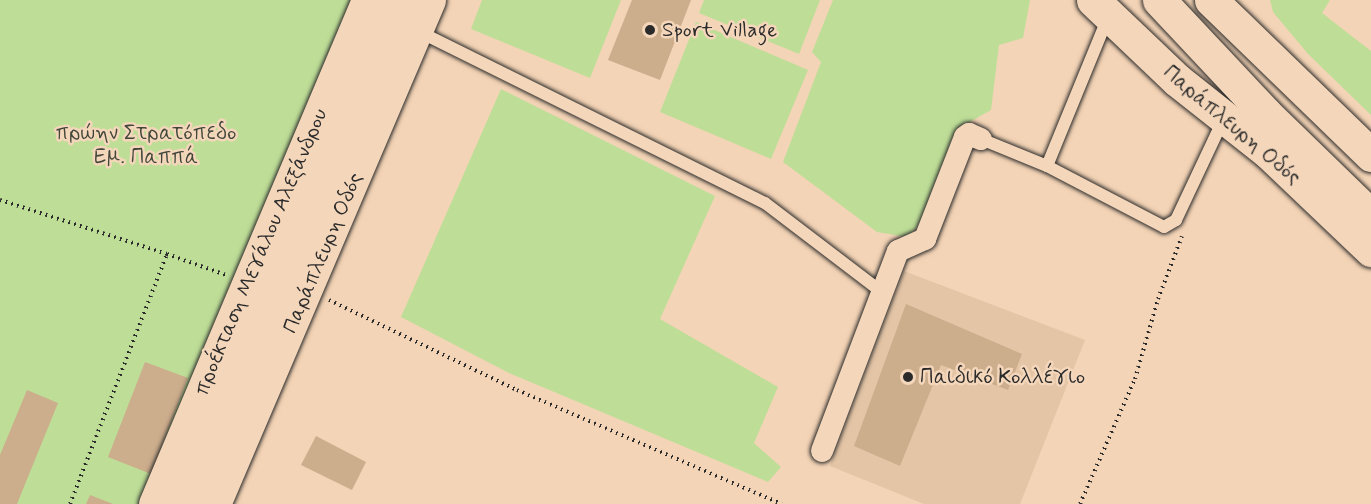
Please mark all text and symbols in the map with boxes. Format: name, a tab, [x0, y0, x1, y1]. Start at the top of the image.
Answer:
place label: Sport Village	[662, 17, 777, 43]
marker: Sport Village	[643, 23, 657, 37]
street label: Παράπλευρη Οδός	[1158, 60, 1306, 190]
street label: προέκταση Μεγάλου Αλεξάνδρου	[189, 105, 333, 399]
park label: πρώην Στρατόπεδο Εμ. Παππά	[56, 120, 236, 170]
street label: Παράπλευρη Οδός	[278, 169, 368, 337]
place label: Παιδικό Κολλέγιο	[920, 364, 1085, 390]
marker: Παιδικό Κολλέγιο	[901, 370, 915, 384]

